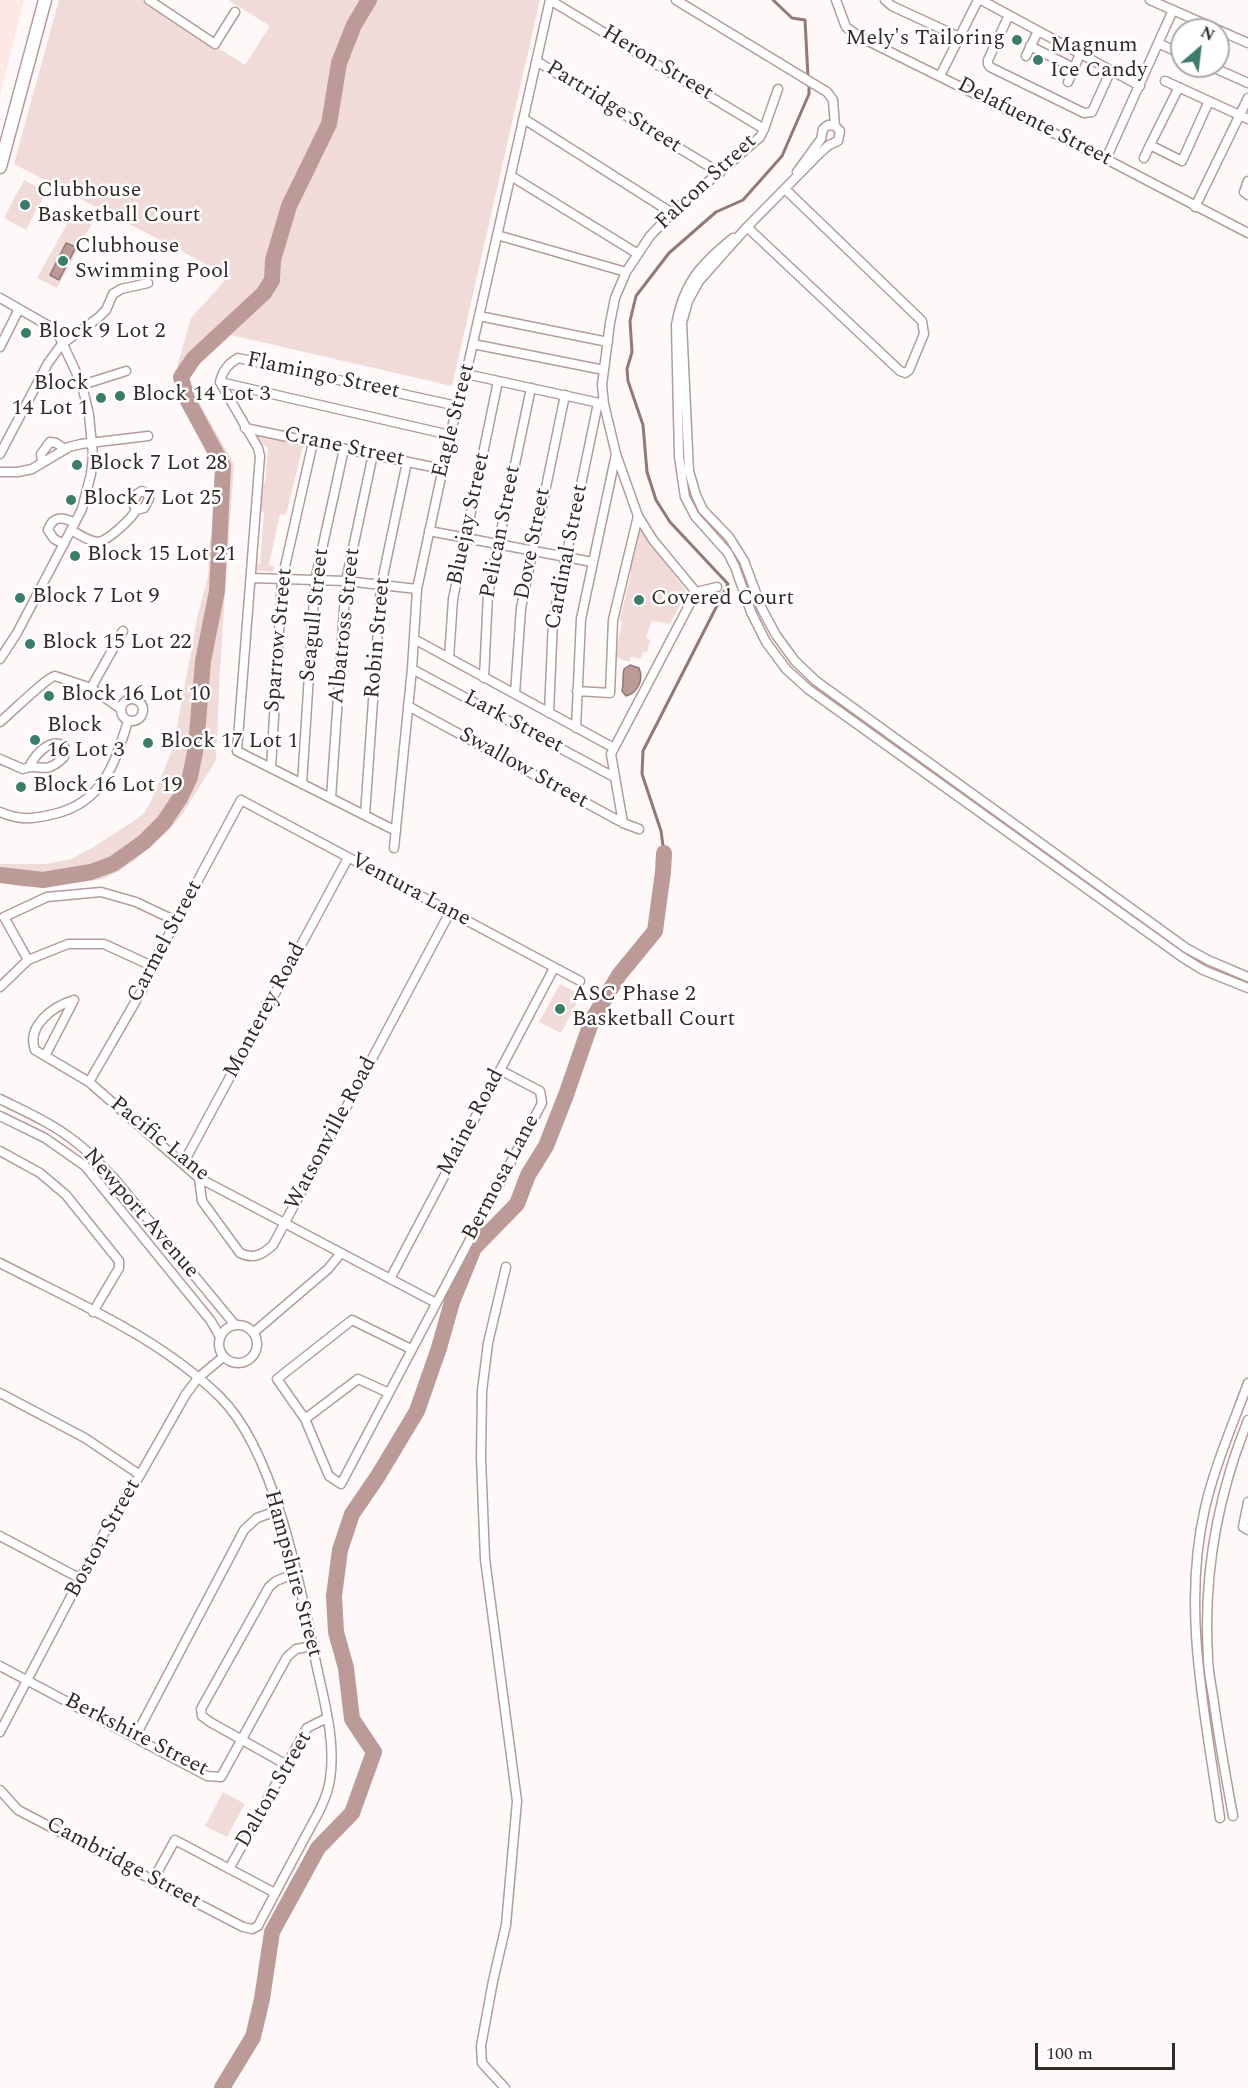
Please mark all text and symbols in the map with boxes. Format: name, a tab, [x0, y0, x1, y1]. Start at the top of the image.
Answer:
north arrow	[1170, 18, 1230, 78]
street label: Heron Street	[597, 20, 717, 108]
text: N	[1196, 20, 1219, 48]
place label: Mely's Tailoring	[845, 27, 1005, 53]
marker: Mely's Tailoring	[1010, 33, 1024, 47]
place label: Magnum Ice Candy	[1050, 34, 1148, 86]
marker: Magnum Ice Candy	[1031, 53, 1045, 67]
street label: Partridge Street	[540, 56, 686, 160]
street label: Delafuente Street	[952, 73, 1116, 173]
street label: Falcon Street	[651, 129, 763, 237]
place label: Clubhouse Basketball Court	[37, 179, 200, 230]
marker: Clubhouse Basketball Court	[18, 198, 32, 212]
place label: Clubhouse Swimming Pool	[75, 235, 229, 286]
marker: Clubhouse Swimming Pool	[56, 254, 70, 268]
place label: Block 9 Lot 2	[38, 320, 166, 346]
marker: Block 9 Lot 2	[19, 326, 33, 340]
street label: Flamingo Street	[244, 348, 402, 406]
street label: Eagle Street	[428, 361, 482, 481]
place label: Block 14 Lot 1	[11, 372, 89, 424]
place label: Block 14 Lot 3	[132, 383, 271, 409]
marker: Block 14 Lot 3	[113, 389, 127, 403]
marker: Block 14 Lot 1	[94, 391, 108, 405]
street label: Crane Street	[281, 422, 407, 474]
street label: Bluejay Street	[443, 450, 497, 588]
place label: Block 7 Lot 28	[89, 452, 228, 478]
marker: Block 7 Lot 28	[70, 458, 84, 472]
street label: Pelican Street	[476, 463, 528, 601]
street label: Cardinal Street	[541, 482, 595, 632]
street label: Dove Street	[510, 486, 558, 602]
place label: Block 7 Lot 25	[83, 487, 222, 513]
marker: Block 7 Lot 25	[64, 493, 78, 507]
place label: Block 15 Lot 21	[87, 543, 237, 569]
street label: Seagull Street	[296, 547, 336, 683]
street label: Albatross Street	[325, 547, 367, 705]
marker: Block 15 Lot 21	[68, 549, 82, 563]
street label: Sparrow Street	[261, 567, 299, 713]
street label: Robin Street	[361, 576, 397, 700]
place label: Block 7 Lot 9	[32, 585, 160, 611]
place label: Covered Court	[651, 587, 794, 613]
marker: Block 7 Lot 9	[13, 591, 27, 605]
marker: Covered Court	[632, 593, 646, 607]
place label: Block 15 Lot 22	[42, 631, 192, 657]
marker: Block 15 Lot 22	[23, 637, 37, 651]
place label: Block 16 Lot 10	[61, 683, 211, 709]
street label: Lark Street	[459, 686, 567, 760]
marker: Block 16 Lot 10	[42, 689, 56, 703]
place label: Block 16 Lot 3	[47, 714, 125, 766]
street label: Swallow Street	[454, 723, 592, 815]
place label: Block 17 Lot 1	[160, 730, 299, 756]
marker: Block 16 Lot 3	[28, 733, 42, 747]
marker: Block 17 Lot 1	[141, 736, 155, 750]
place label: Block 16 Lot 19	[33, 774, 183, 800]
marker: Block 16 Lot 19	[14, 780, 28, 794]
street label: Ventura Lane	[345, 848, 475, 934]
street label: Carmel Street	[123, 876, 209, 1008]
street label: Monterey Road	[219, 939, 313, 1083]
place label: ASC Phase 2 Basketball Court	[572, 983, 735, 1034]
marker: ASC Phase 2 Basketball Court	[553, 1002, 567, 1016]
street label: Watsonville Road	[280, 1053, 384, 1215]
street label: Maine Road	[433, 1065, 511, 1181]
street label: Pacific Lane	[104, 1092, 214, 1188]
street label: Bermosa Lane	[458, 1111, 546, 1245]
street label: Newport Avenue	[76, 1143, 204, 1285]
street label: Boston Street	[61, 1475, 147, 1603]
street label: Hampshire Street	[257, 1488, 327, 1660]
street label: Berkshire Street	[60, 1688, 212, 1784]
street label: Dalton Street	[231, 1727, 319, 1853]
street label: Cambridge Street	[41, 1812, 205, 1916]
scale bar	[1038, 2031, 1178, 2069]
text: 100 m	[1046, 2040, 1093, 2067]

